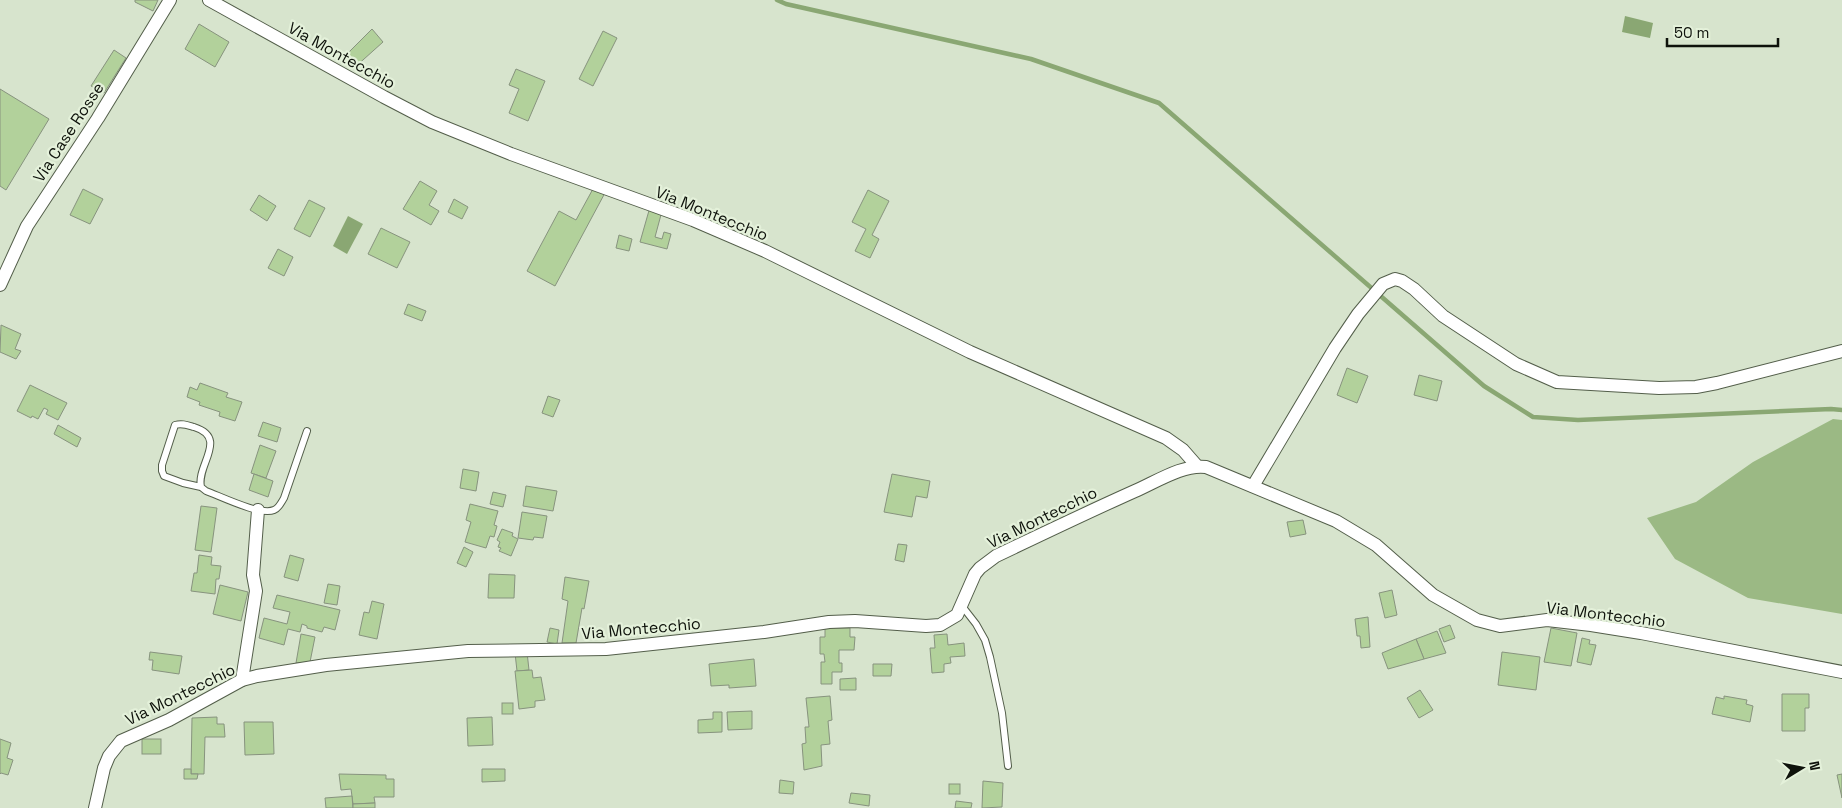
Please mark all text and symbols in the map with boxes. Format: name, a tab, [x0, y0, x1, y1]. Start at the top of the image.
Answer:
scale bar	[1667, 15, 1778, 47]
street label: Via Montecchio	[284, 17, 399, 94]
text: 50 m	[1674, 23, 1709, 42]
street label: Via Case Rosse	[28, 78, 109, 186]
street label: Via Montecchio	[652, 181, 771, 246]
street label: Via Montecchio	[984, 482, 1101, 553]
street label: Via Montecchio	[1545, 597, 1667, 632]
street label: Via Montecchio	[580, 613, 702, 644]
street label: Via Montecchio	[122, 659, 239, 730]
north arrow	[1777, 743, 1827, 793]
text: N	[1805, 760, 1824, 772]

